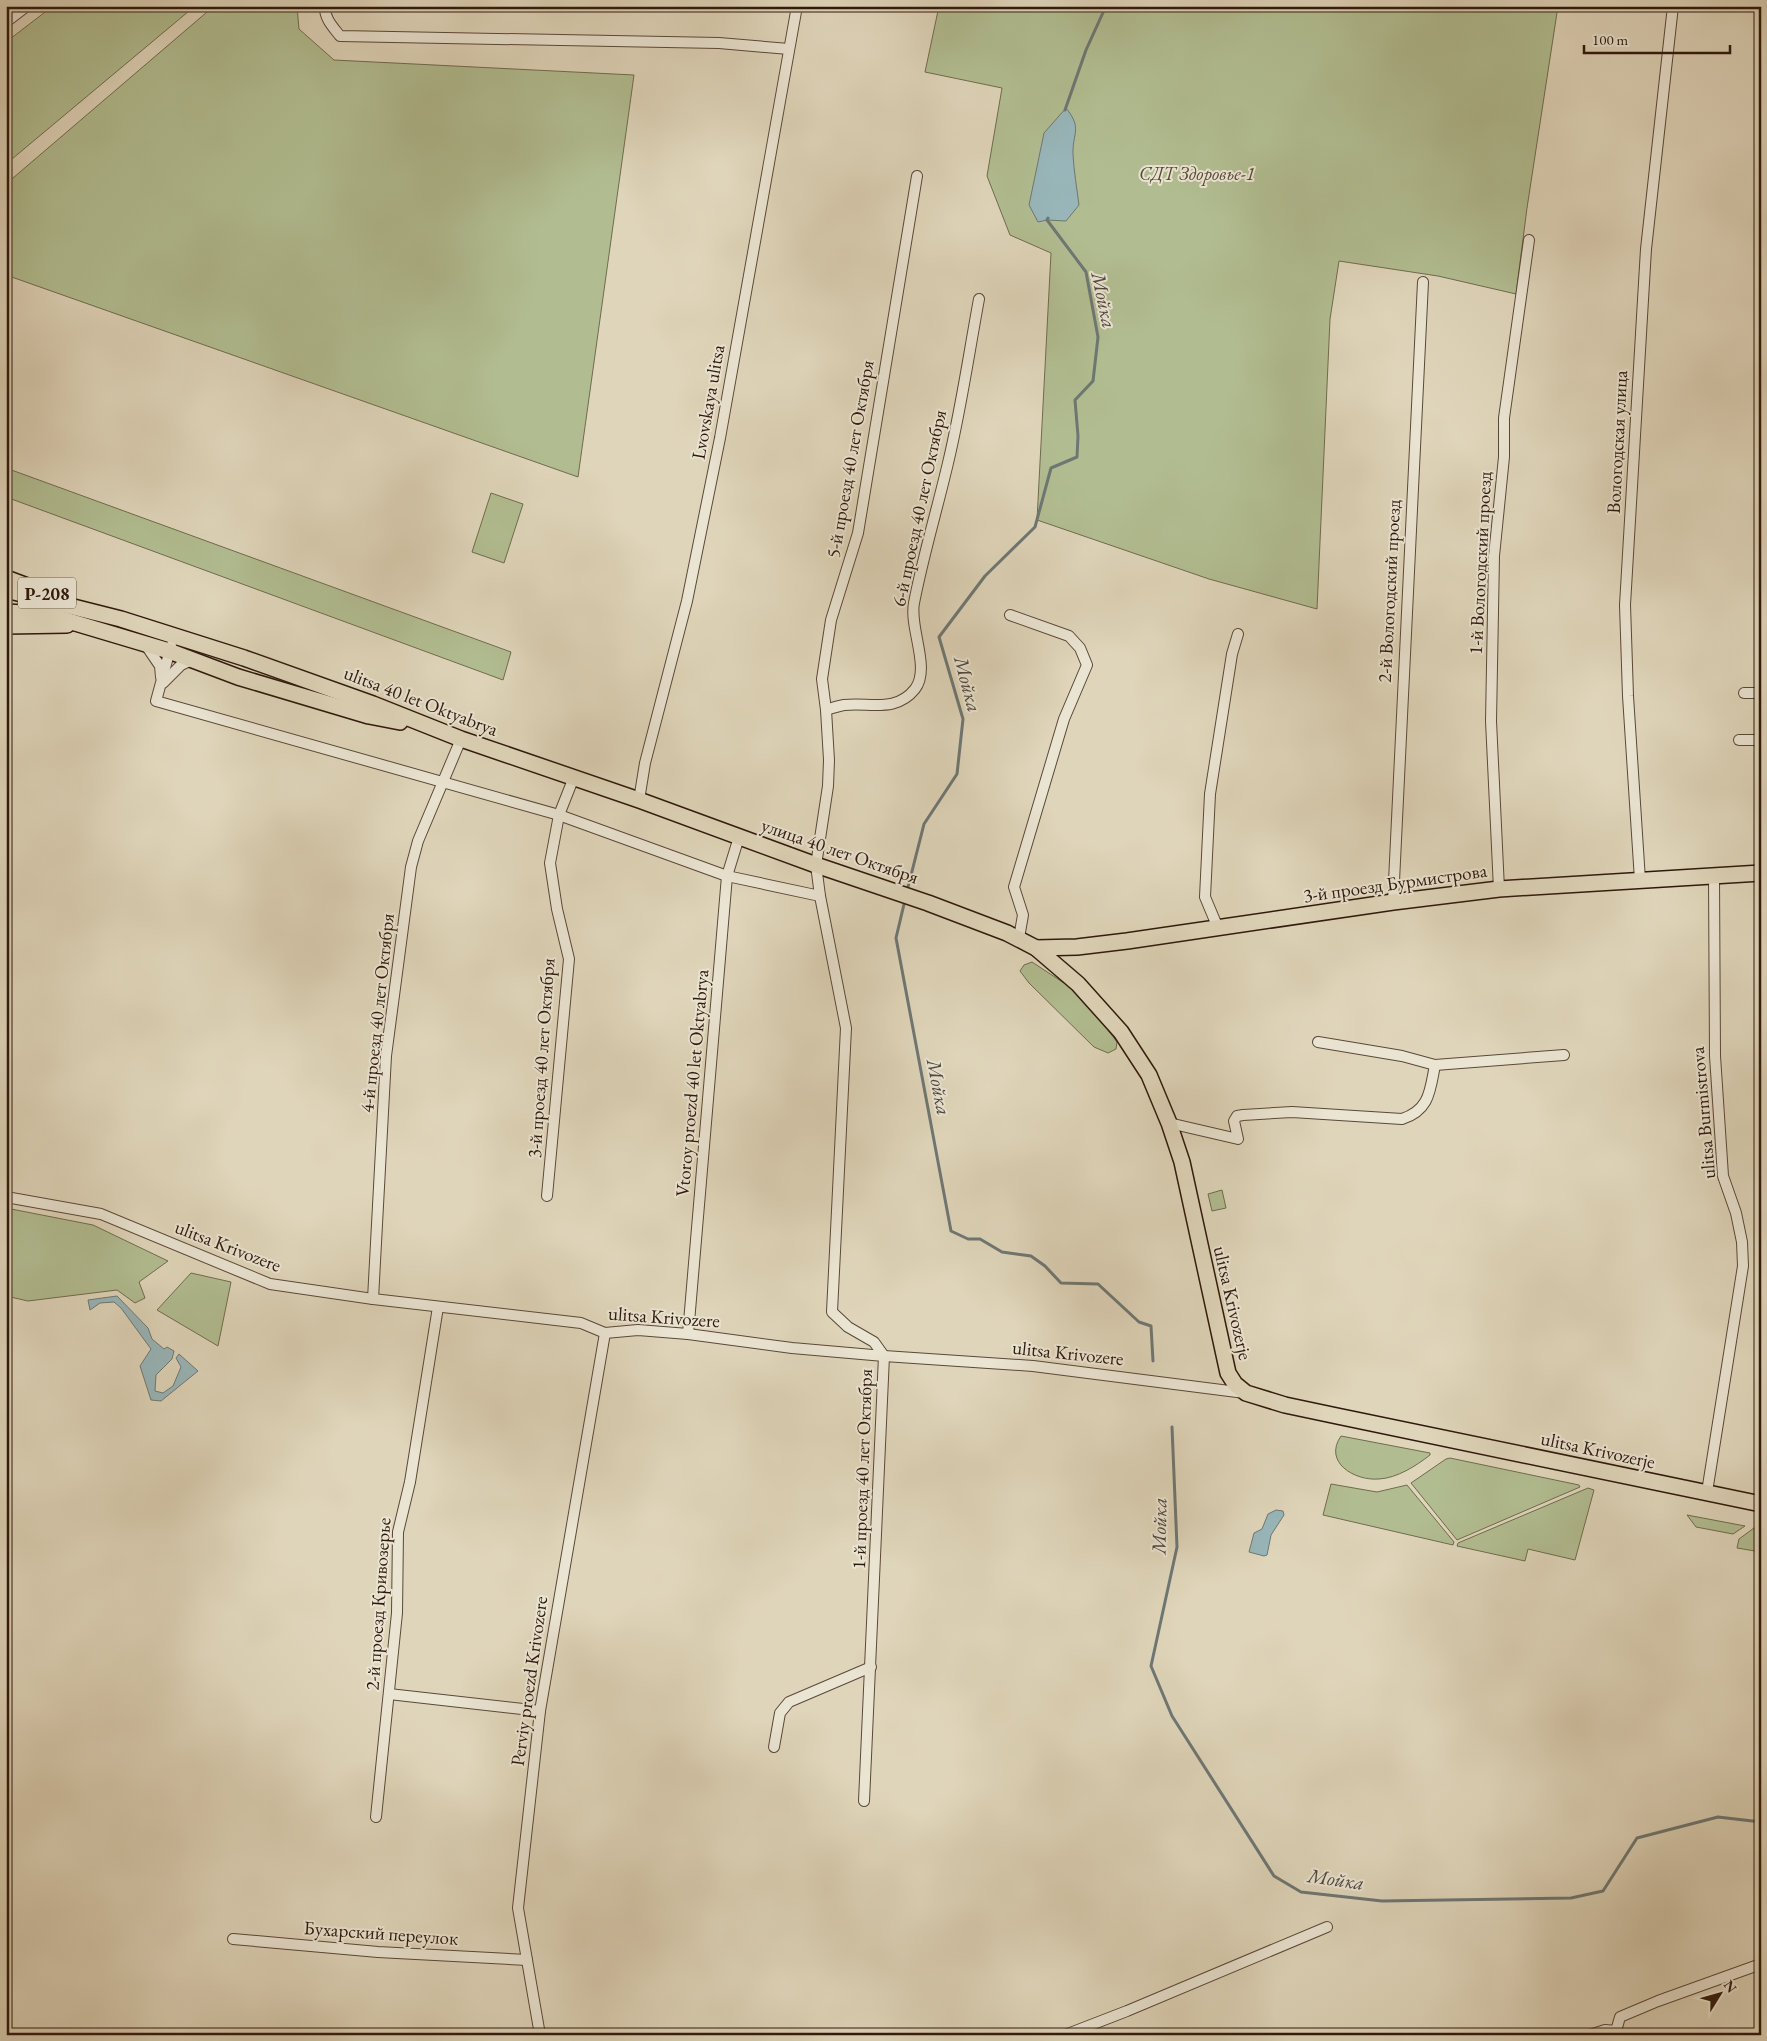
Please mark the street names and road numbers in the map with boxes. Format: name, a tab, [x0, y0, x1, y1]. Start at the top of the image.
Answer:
street label: Lvovskaya ulitsa	[686, 342, 730, 461]
street label: 5-й проезд 40 лет Октября	[820, 358, 880, 560]
street label: Вологодская улица	[1601, 369, 1633, 514]
street label: 6-й проезд 40 лет Октября	[886, 407, 952, 609]
street label: 1-й Вологодский проезд	[1463, 470, 1497, 655]
street label: 2-й Вологодский проезд	[1372, 498, 1406, 683]
road number: Р-208	[18, 578, 76, 608]
street label: ulitsa 40 let Oktyabrya	[340, 660, 502, 742]
street label: улица 40 лет Октября	[758, 812, 922, 890]
street label: 3-й проезд Бурмистрова	[1302, 858, 1489, 908]
street label: 4-й проезд 40 лет Октября	[354, 912, 400, 1114]
street label: 3-й проезд 40 лет Октября	[522, 957, 560, 1159]
street label: Vtoroy proezd 40 let Oktyabrya	[670, 968, 714, 1198]
street label: ulitsa Burmistrova	[1685, 1045, 1721, 1180]
street label: ulitsa Krivozere	[171, 1214, 285, 1278]
street label: ulitsa Krivozerje	[1208, 1244, 1258, 1362]
street label: ulitsa Krivozere	[607, 1301, 721, 1333]
street label: ulitsa Krivozere	[1011, 1335, 1125, 1371]
street label: 1-й проезд 40 лет Октября	[846, 1368, 878, 1570]
street label: ulitsa Krivozerje	[1539, 1426, 1657, 1474]
street label: 2-й проезд Кривозерье	[359, 1517, 397, 1691]
street label: Perviy proezd Krivozere	[505, 1594, 553, 1768]
street label: Бухарский переулок	[303, 1915, 459, 1951]

